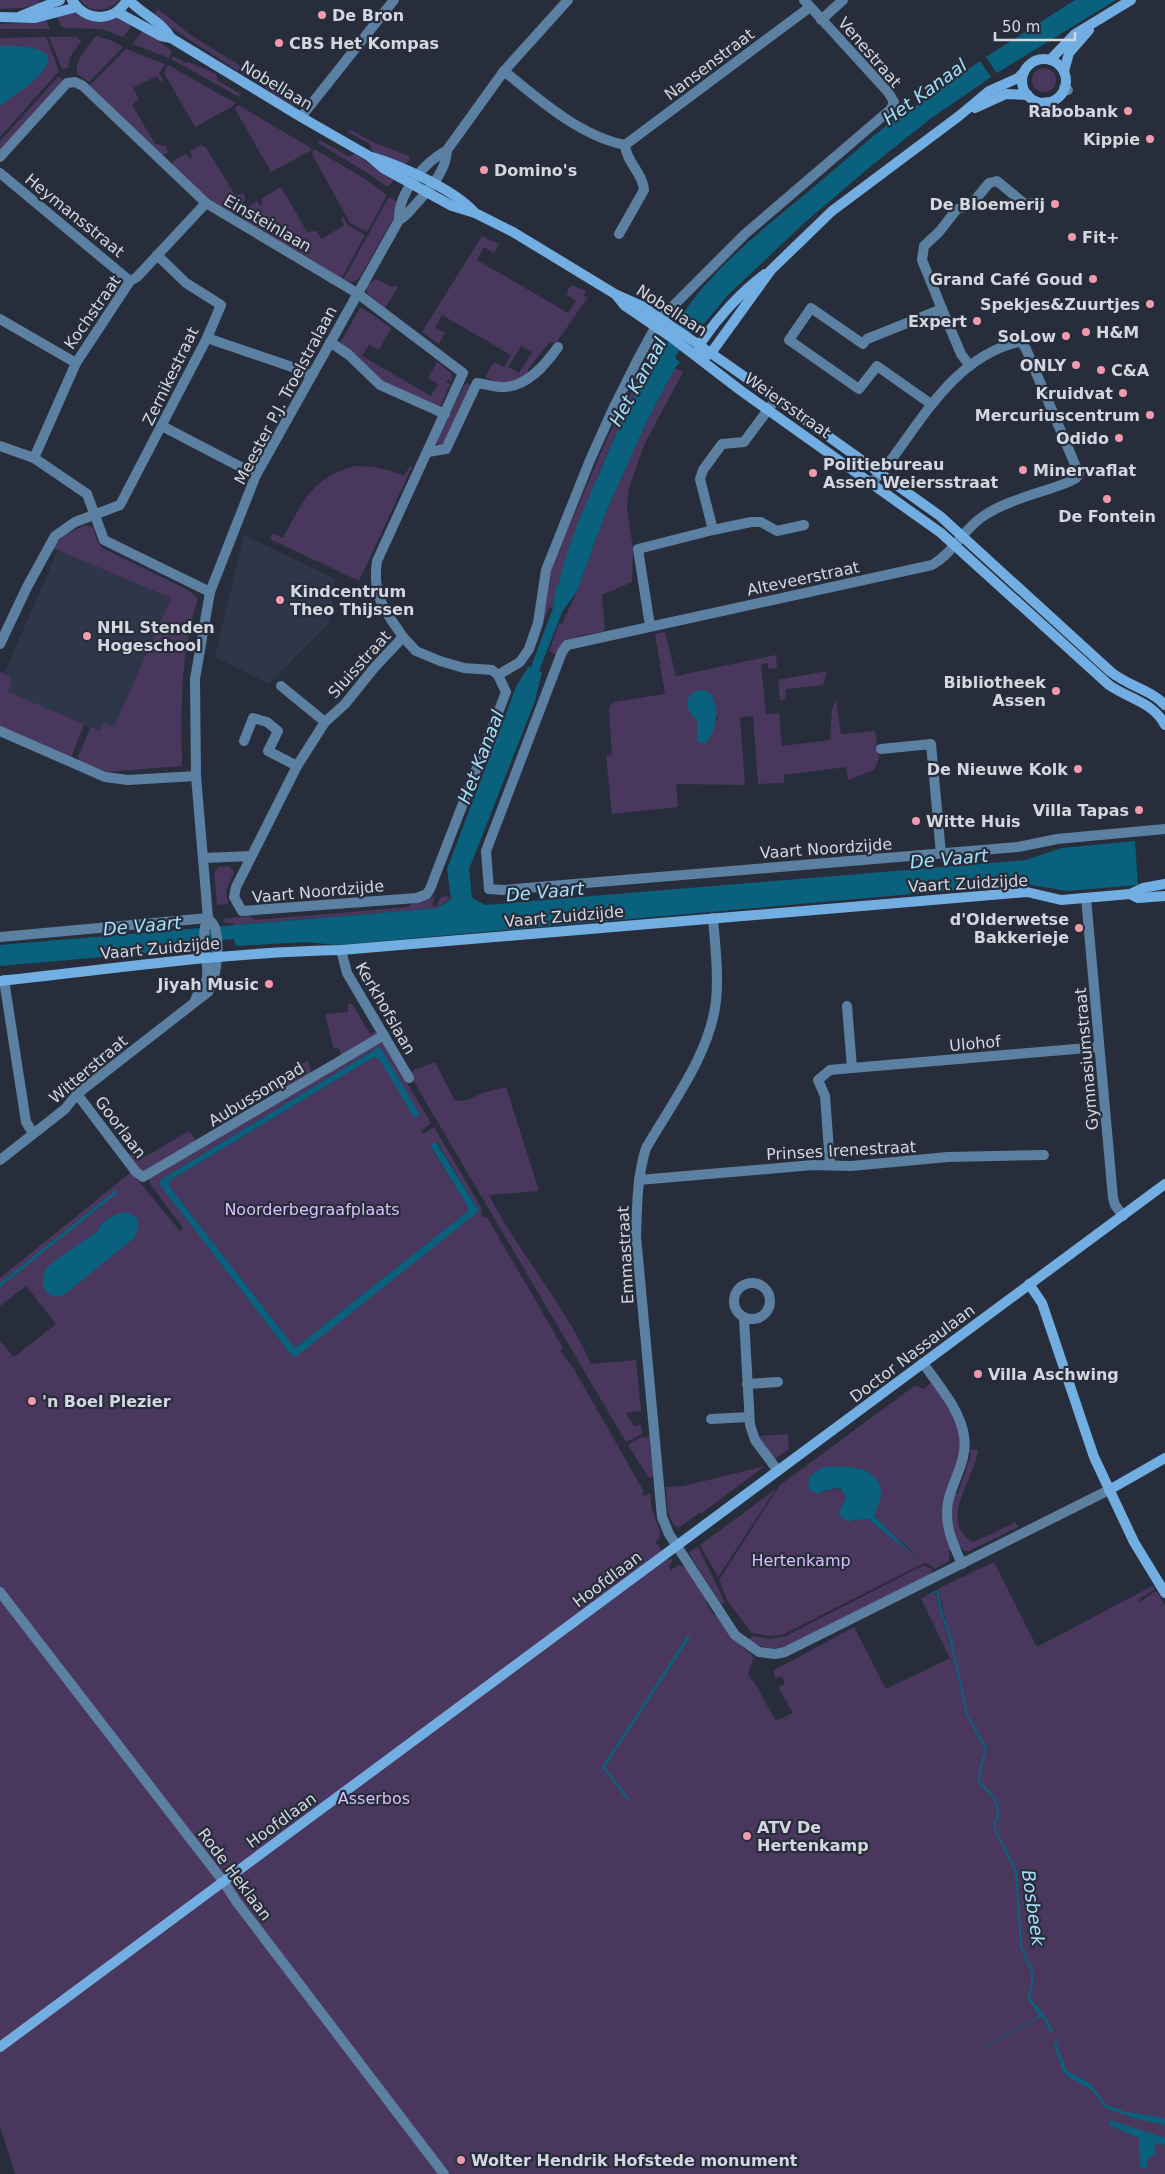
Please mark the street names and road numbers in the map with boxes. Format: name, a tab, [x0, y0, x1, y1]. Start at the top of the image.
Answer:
street label: Venestraat	[834, 13, 905, 91]
street label: Nansenstraat	[661, 25, 758, 104]
street label: Nobellaan	[237, 57, 316, 114]
street label: Heymansstraat	[21, 170, 128, 261]
street label: Einsteinlaan	[221, 191, 315, 256]
street label: Kochstraat	[60, 272, 125, 353]
street label: Nobellaan	[633, 281, 711, 340]
street label: Meester P.J. Troelstralaan	[230, 303, 341, 488]
street label: Zernikestraat	[138, 324, 203, 429]
street label: Weiersstraat	[741, 369, 835, 442]
street label: Alteveerstraat	[745, 557, 861, 600]
street label: Sluisstraat	[324, 627, 395, 702]
street label: Vaart Noordzijde	[759, 834, 893, 863]
street label: Vaart Zuidzijde	[907, 871, 1029, 896]
street label: Vaart Noordzijde	[251, 876, 385, 907]
street label: Vaart Zuidzijde	[503, 902, 625, 931]
street label: Vaart Zuidzijde	[99, 934, 221, 963]
street label: Kerkhofslaan	[351, 959, 420, 1058]
street label: Gymnasiumstraat	[1071, 987, 1102, 1131]
street label: Witterstraat	[45, 1031, 131, 1107]
street label: Ulohof	[949, 1032, 1002, 1055]
street label: Aubussonpad	[205, 1058, 307, 1130]
street label: Goorlaan	[91, 1093, 150, 1162]
street label: Prinses Irenestraat	[766, 1137, 916, 1164]
street label: Emmastraat	[613, 1205, 638, 1304]
street label: Doctor Nassaulaan	[846, 1300, 978, 1406]
street label: Hoofdlaan	[569, 1547, 646, 1612]
street label: Hoofdlaan	[243, 1789, 320, 1852]
street label: Rode Heklaan	[194, 1824, 275, 1924]

